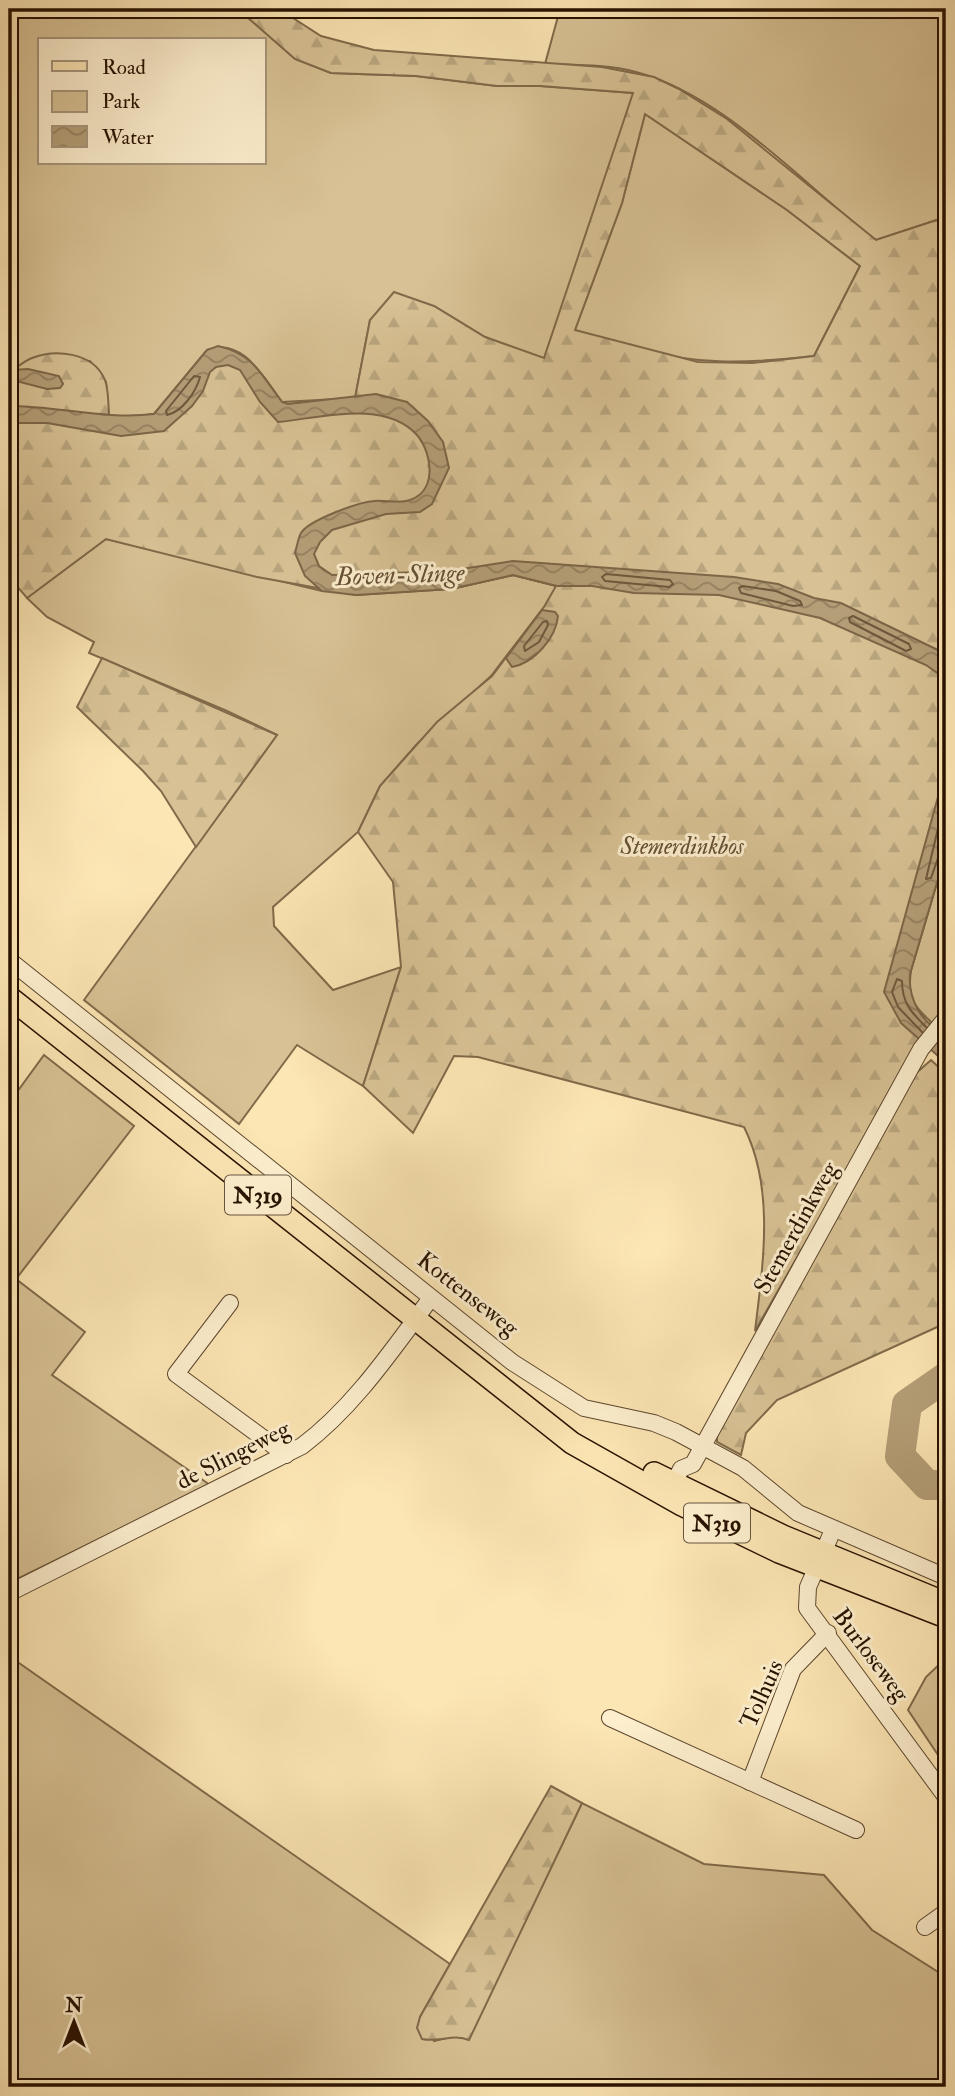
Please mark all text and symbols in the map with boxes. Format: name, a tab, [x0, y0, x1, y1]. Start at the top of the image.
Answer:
legend	[38, 38, 266, 164]
text: Road	[102, 54, 147, 81]
text: Park	[102, 88, 140, 115]
text: Water	[101, 124, 154, 151]
water label: Boven-Slinge	[333, 557, 465, 593]
park label: Stemerdinkbos	[619, 831, 744, 862]
street label: Stemerdinkweg	[747, 1155, 846, 1300]
road number: N319	[225, 1176, 291, 1214]
street label: Kottenseweg	[411, 1245, 526, 1344]
street label: de Slingeweg	[171, 1413, 296, 1497]
road number: N319	[684, 1504, 750, 1542]
street label: Burloseweg	[826, 1602, 917, 1709]
street label: Tolhuis	[733, 1655, 791, 1733]
north arrow	[38, 1988, 108, 2058]
text: N	[64, 1994, 83, 2018]

